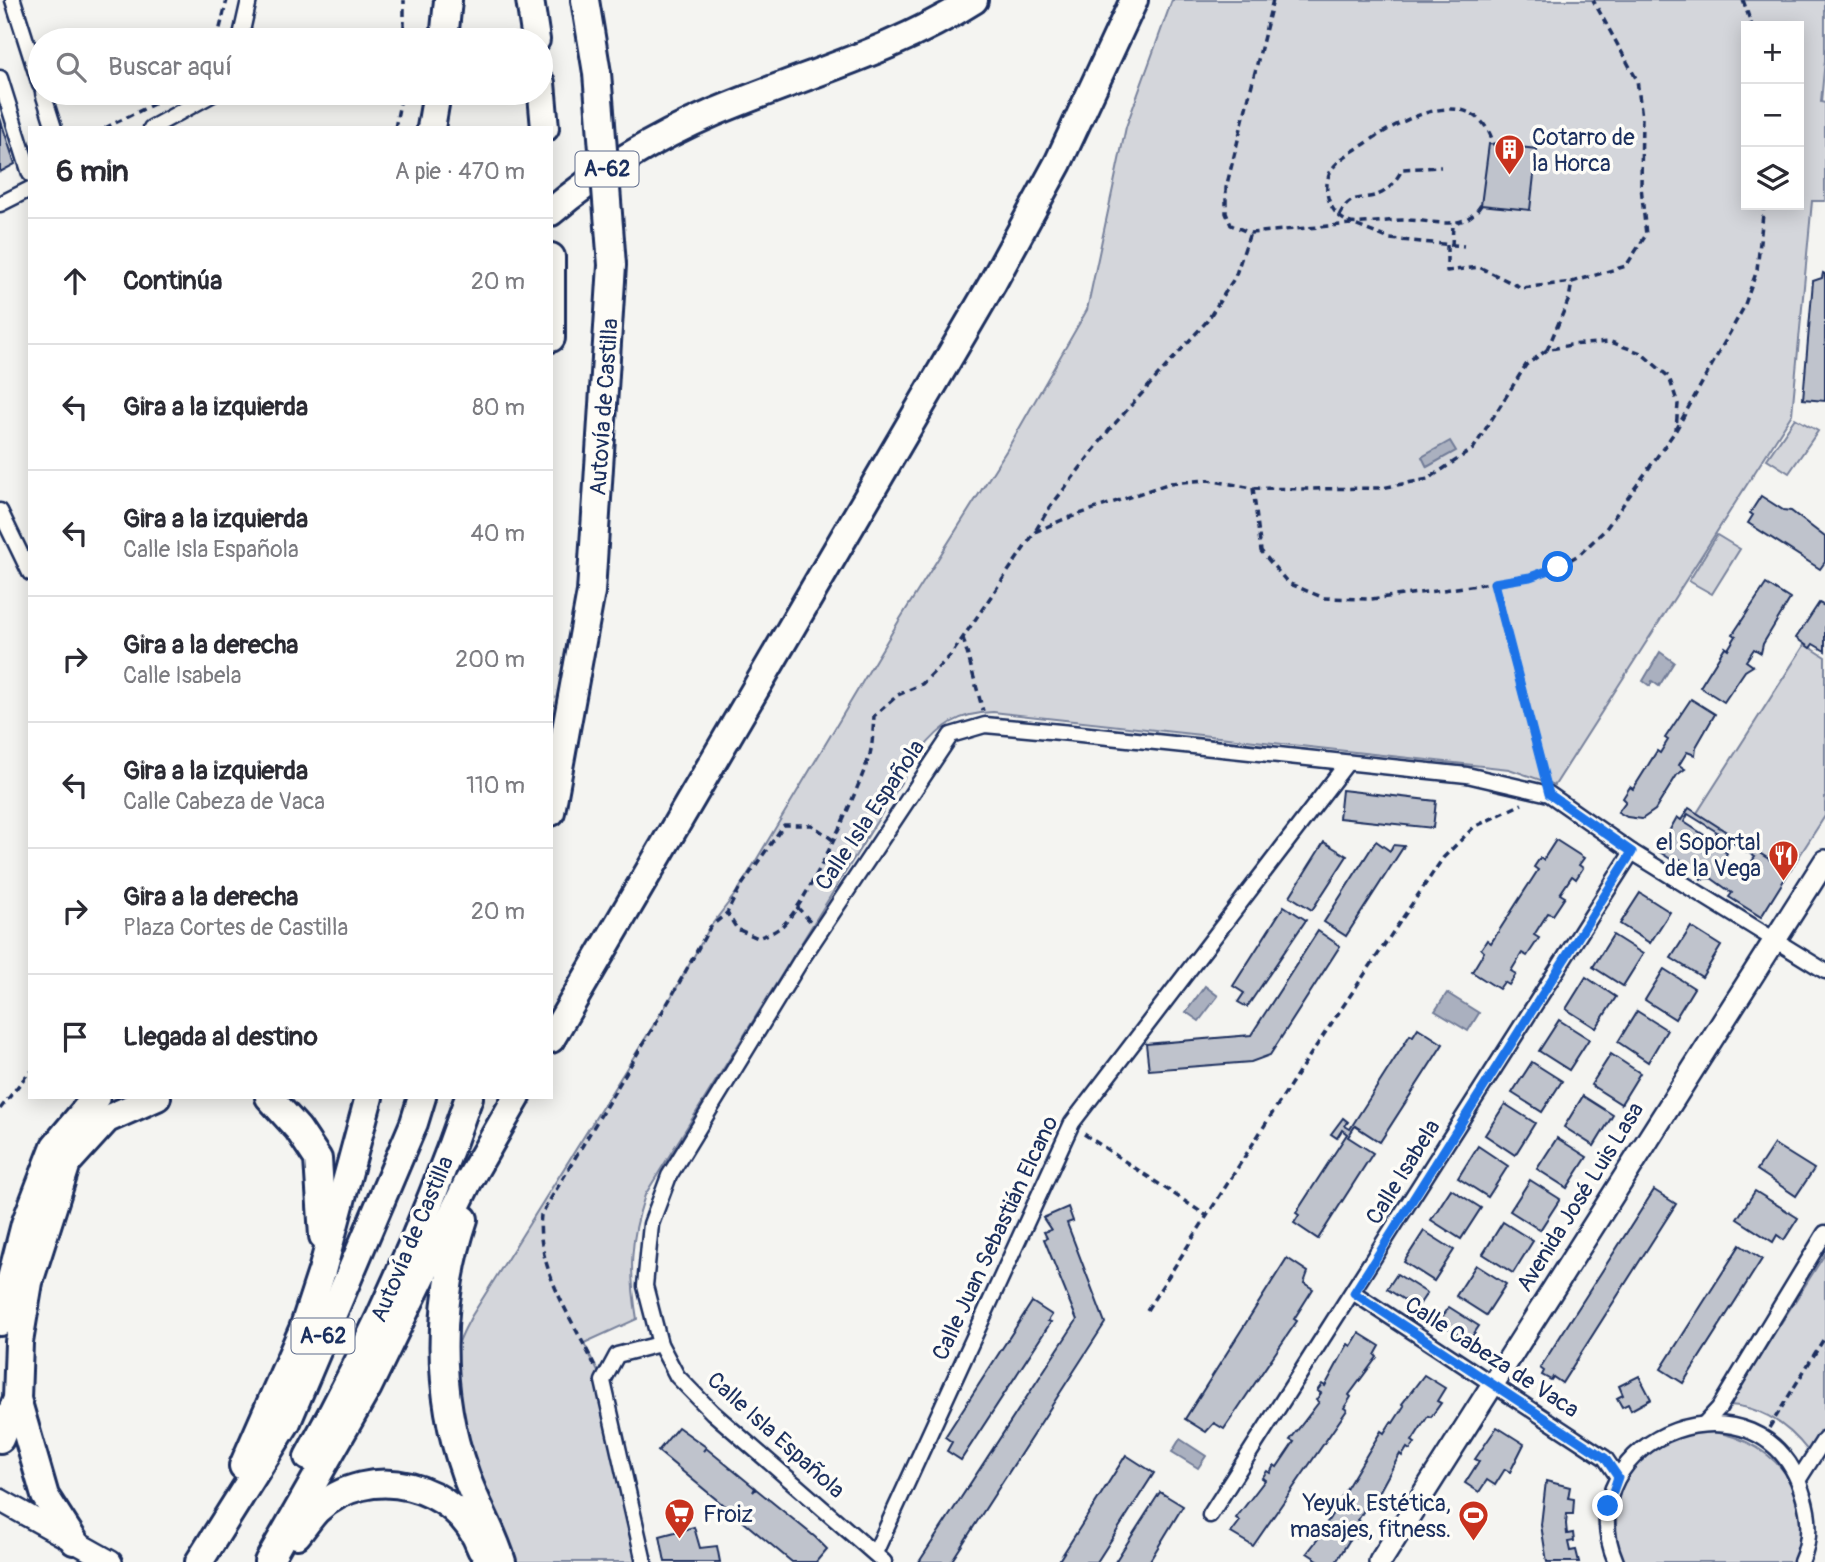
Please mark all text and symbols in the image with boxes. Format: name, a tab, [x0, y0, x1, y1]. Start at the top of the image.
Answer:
map controls	[1741, 21, 1804, 210]
button: +	[1741, 21, 1804, 84]
search box	[28, 28, 553, 105]
icon: search	[52, 48, 90, 86]
text: Buscar aquí	[108, 51, 232, 83]
button: −	[1741, 84, 1804, 147]
place label: Cotarro de la Horca	[1532, 123, 1635, 178]
building icon: Cotarro de la Horca	[1492, 133, 1526, 177]
button: layers	[1741, 147, 1804, 210]
road number: A-62	[576, 152, 638, 186]
text: 6 min	[56, 153, 129, 190]
text: A pie · 470 m	[395, 157, 525, 186]
icon: ahead	[56, 262, 94, 300]
text: Continúa	[123, 265, 222, 297]
text: 20 m	[471, 267, 525, 296]
street label: Autovía de Castilla	[583, 317, 625, 497]
icon: left	[56, 388, 94, 426]
text: Gira a la izquierda	[123, 391, 308, 423]
text: 80 m	[472, 393, 525, 422]
text: Gira a la izquierda	[123, 503, 308, 535]
icon: left	[56, 514, 94, 552]
text: 40 m	[471, 519, 525, 548]
text: Calle Isla Española	[123, 535, 299, 564]
route start	[1542, 551, 1573, 582]
text: Gira a la derecha	[123, 629, 298, 661]
icon: right	[56, 640, 94, 678]
text: 200 m	[455, 645, 525, 674]
text: Calle Isabela	[123, 661, 241, 690]
street label: Calle Isla Española	[809, 734, 931, 896]
text: Gira a la izquierda	[123, 755, 308, 787]
icon: left	[56, 766, 94, 804]
text: 110 m	[466, 771, 525, 800]
text: Calle Cabeza de Vaca	[123, 787, 325, 816]
place label: el Soportal de la Vega	[1656, 828, 1761, 883]
restaurant icon: el Soportal de la Vega	[1767, 838, 1801, 882]
text: Gira a la derecha	[123, 881, 298, 913]
icon: right	[56, 892, 94, 930]
text: 20 m	[471, 897, 525, 926]
text: Plaza Cortes de Castilla	[123, 913, 348, 942]
icon: arrive	[56, 1018, 94, 1056]
text: Llegada al destino	[123, 1021, 318, 1053]
street label: Avenida José Luis Lasa	[1510, 1097, 1650, 1297]
street label: Calle Juan Sebastián Elcano	[925, 1111, 1065, 1365]
street label: Calle Isabela	[1359, 1114, 1447, 1230]
street label: Autovía de Castilla	[364, 1152, 460, 1326]
street label: Calle Cabeza de Vaca	[1399, 1290, 1585, 1424]
road number: A-62	[292, 1318, 354, 1354]
street label: Calle Isla Española	[701, 1365, 851, 1505]
place label: Yeyuk. Estética, masajes, fitness.	[1290, 1489, 1451, 1544]
route end	[1592, 1490, 1623, 1521]
supermarket icon: Froiz	[663, 1497, 697, 1541]
sports icon: Yeyuk. Estética, masajes, fitness.	[1457, 1499, 1491, 1543]
place label: Froiz	[703, 1500, 753, 1529]

